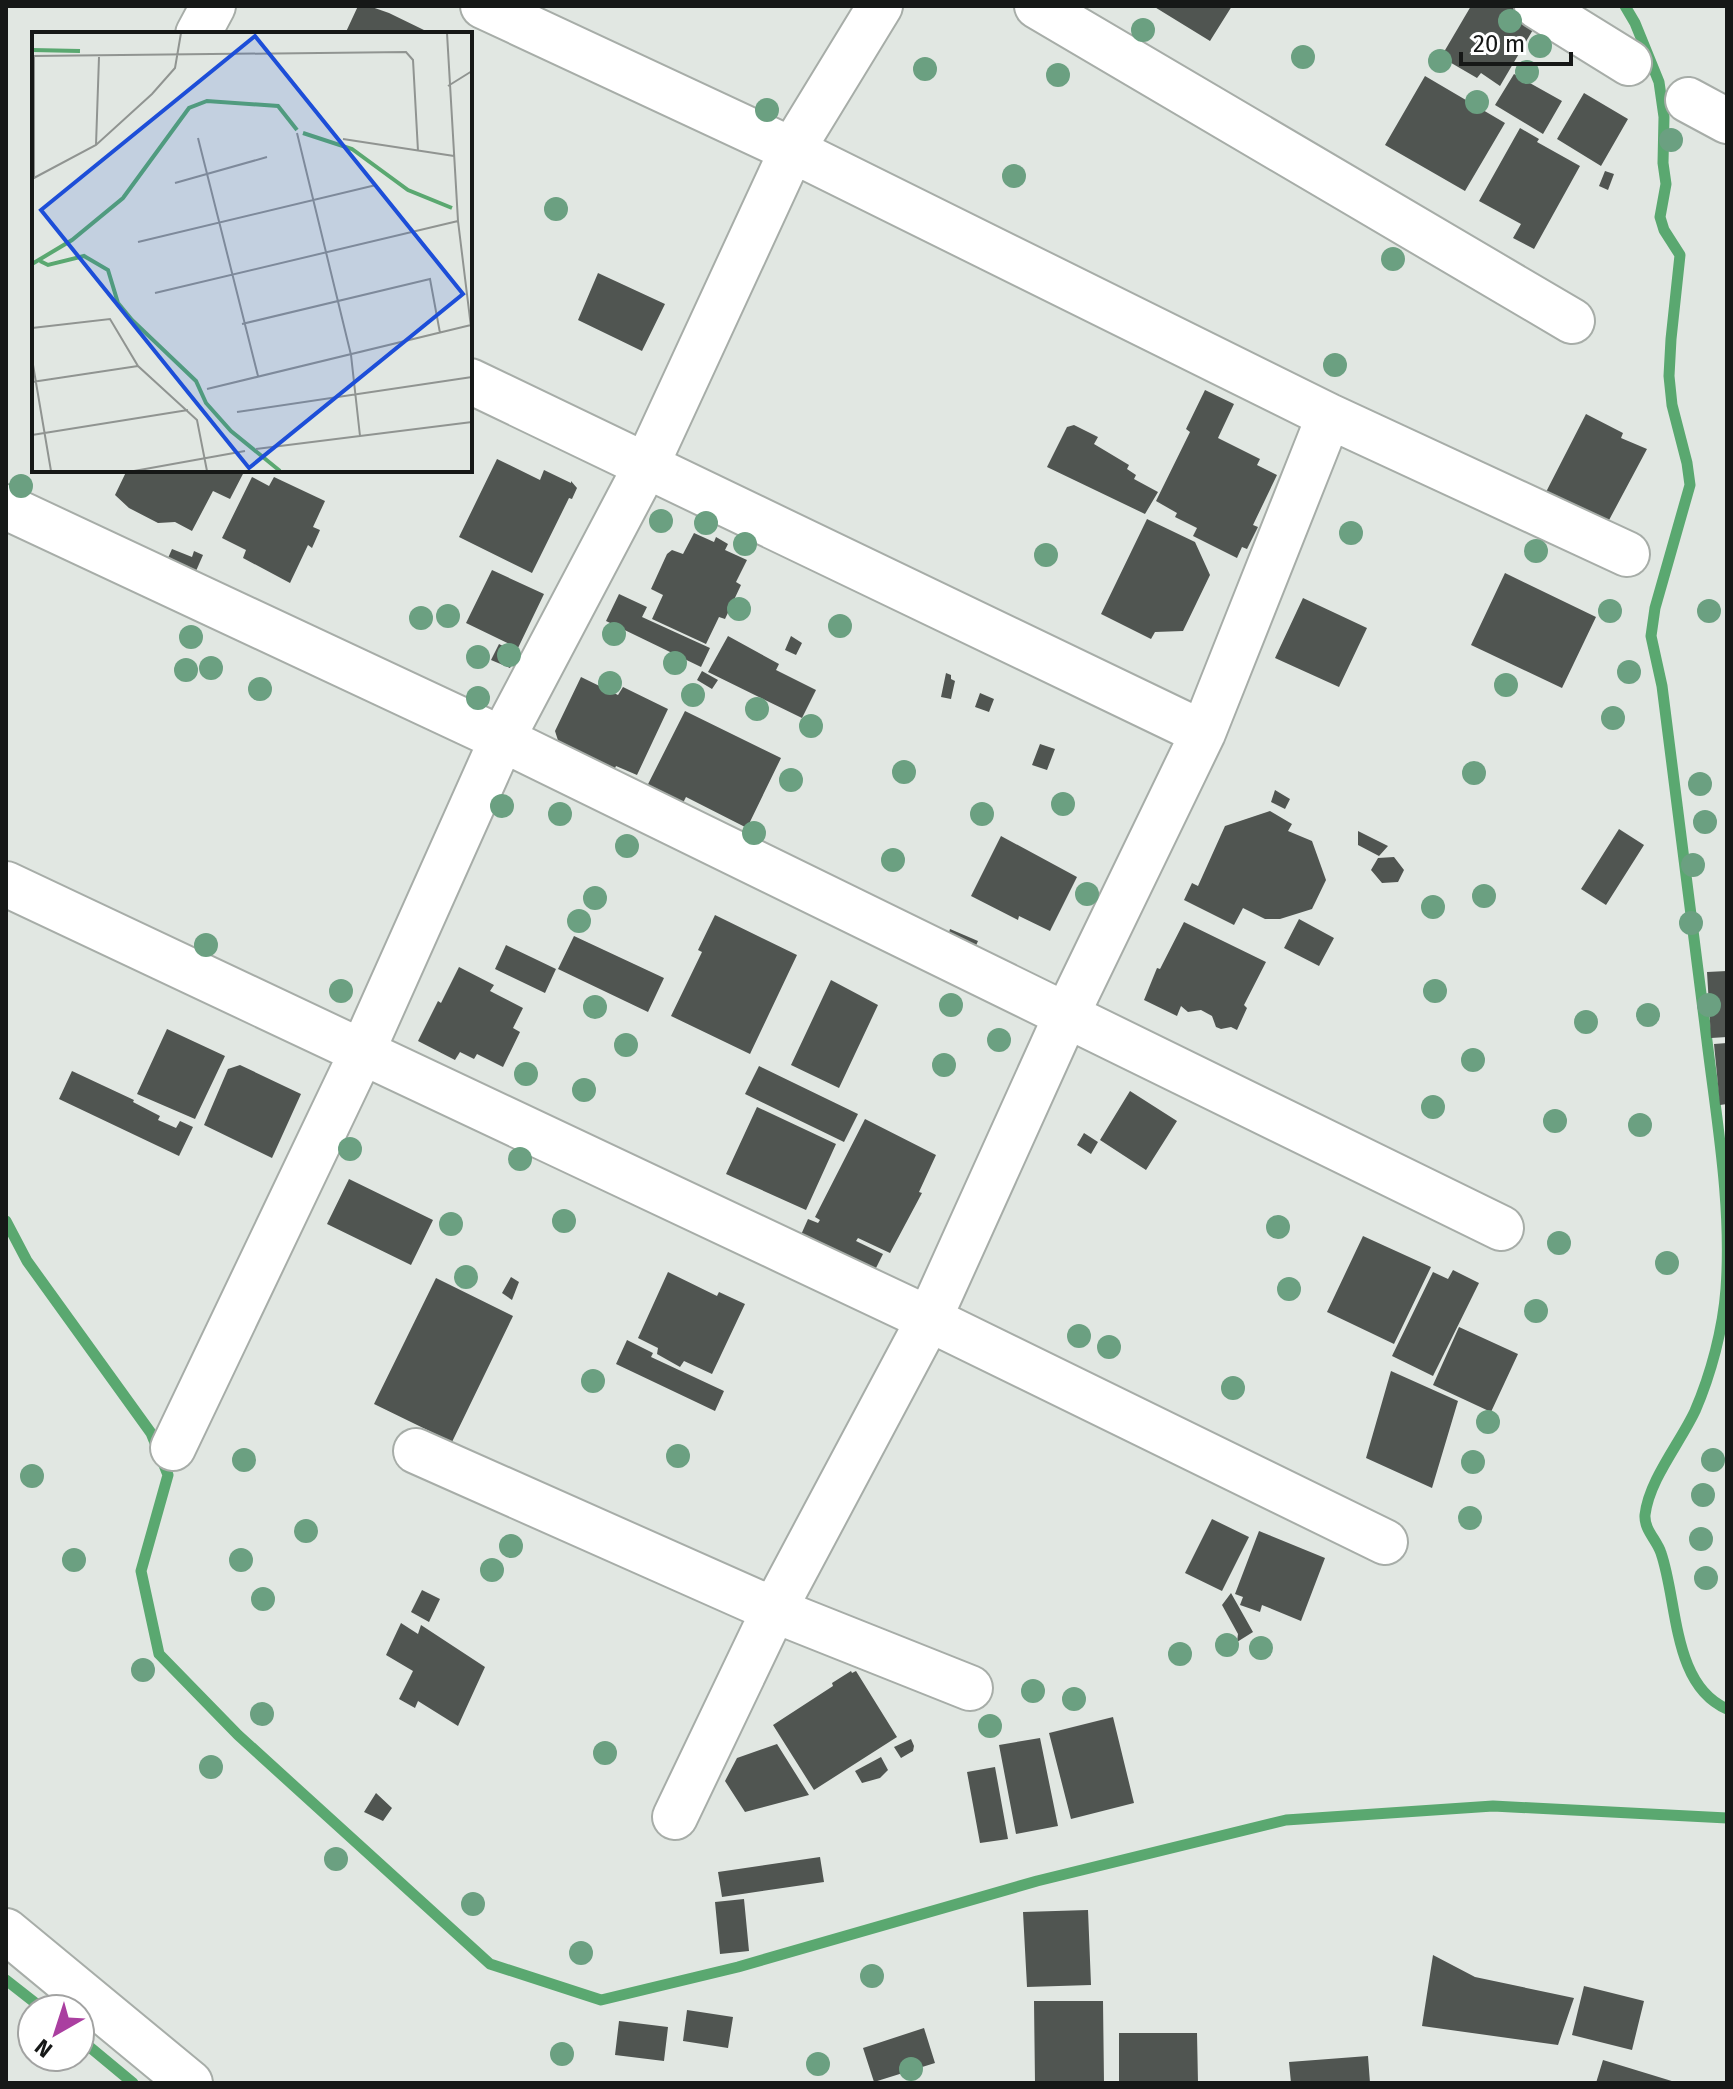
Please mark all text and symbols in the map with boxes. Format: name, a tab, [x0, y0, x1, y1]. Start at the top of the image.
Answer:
scale bar	[1461, 16, 1571, 66]
text: 20 m	[1473, 30, 1525, 58]
inset map	[32, 32, 472, 472]
north arrow	[16, 1993, 96, 2073]
text: N	[30, 2033, 58, 2063]

